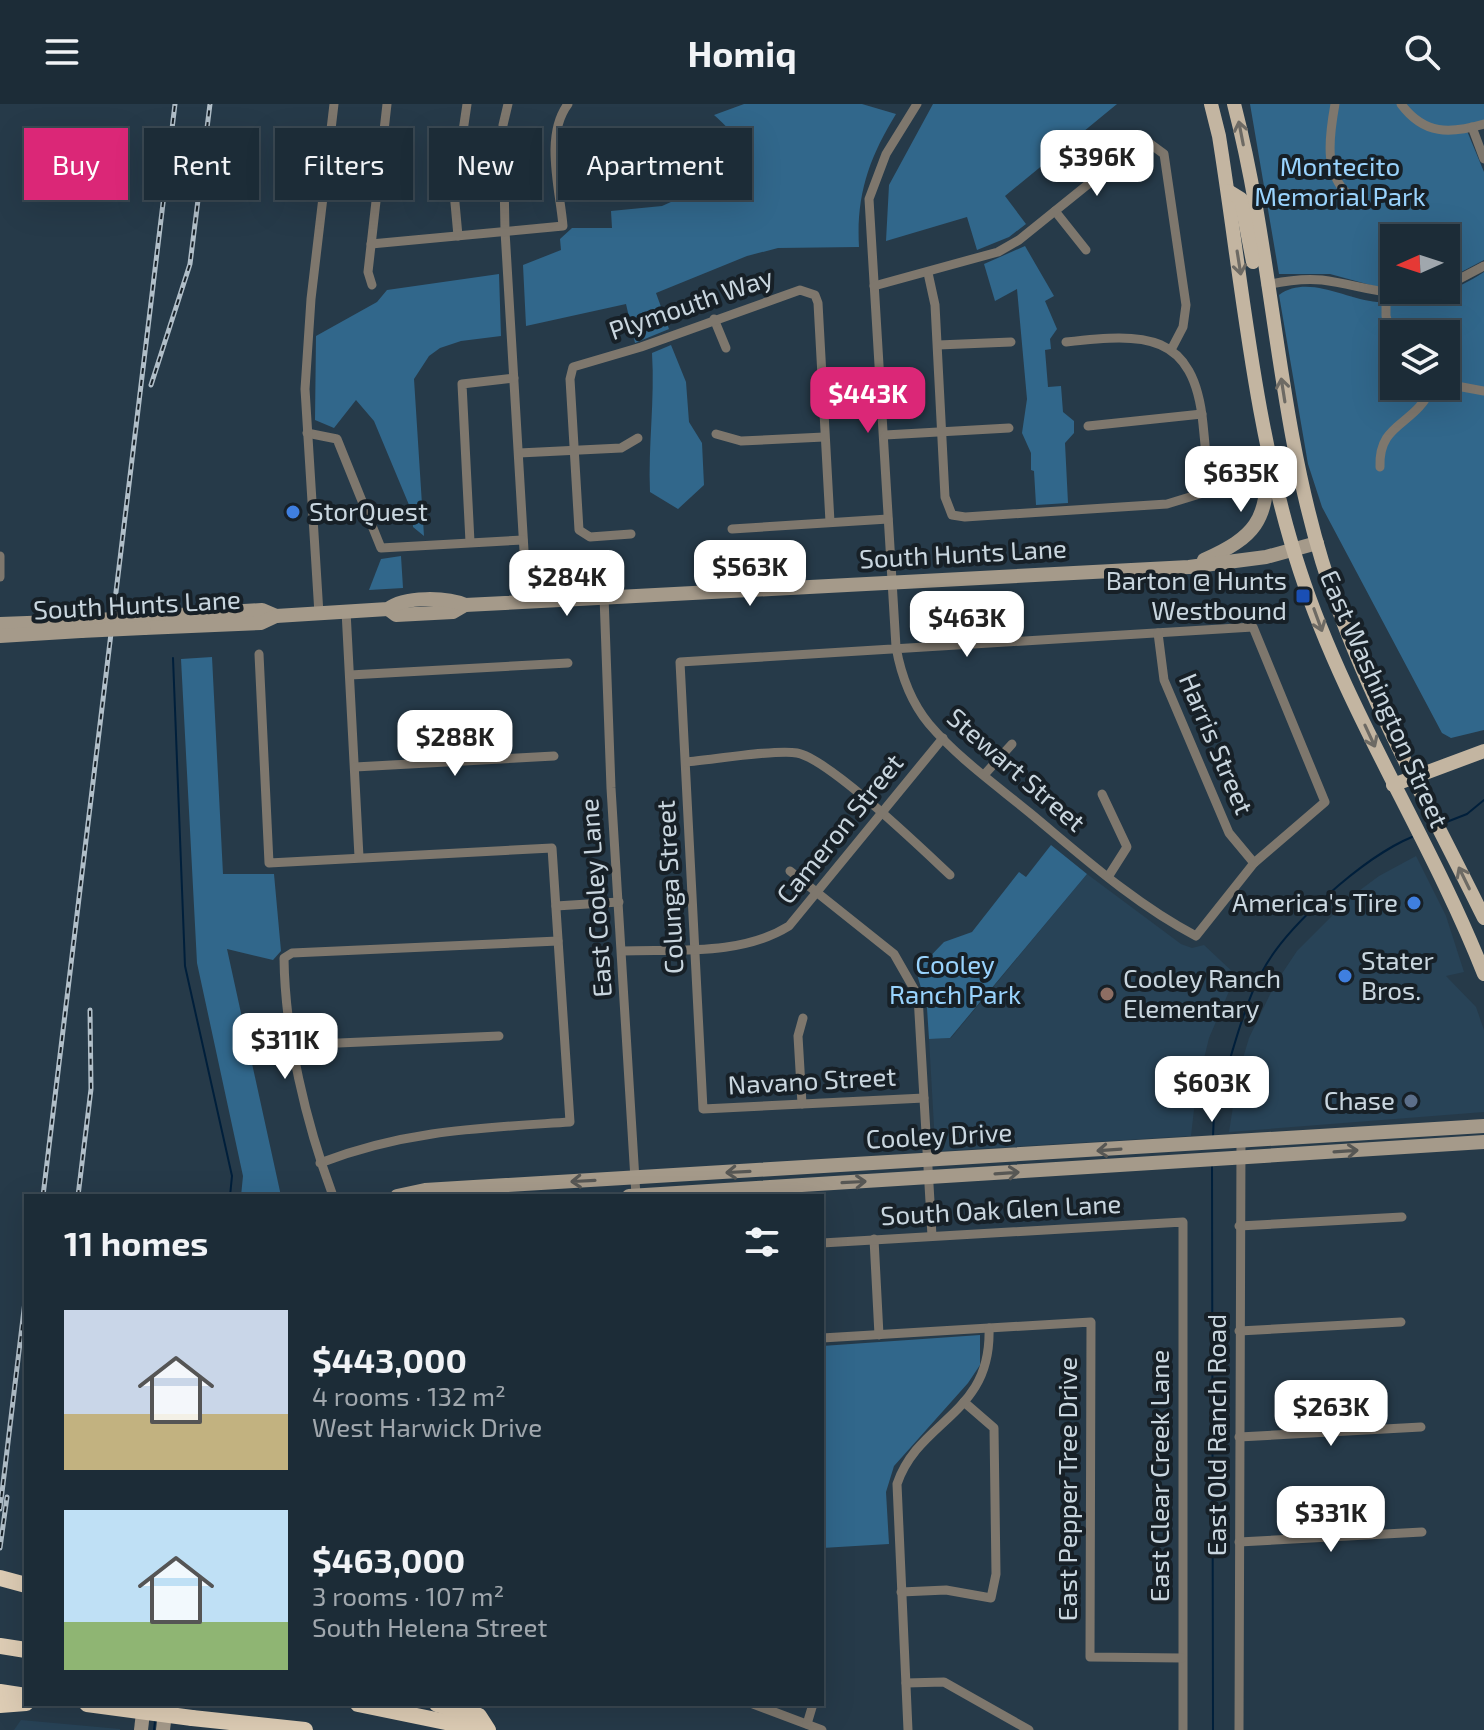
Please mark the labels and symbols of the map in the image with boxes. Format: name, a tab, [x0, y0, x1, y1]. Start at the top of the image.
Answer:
one-way arrow	[1233, 121, 1248, 146]
pin: $396K	[1041, 130, 1153, 198]
park label: Montecito Memorial Park	[1254, 150, 1426, 211]
north arrow	[1380, 224, 1460, 304]
one-way arrow	[1232, 250, 1247, 276]
street label: Plymouth Way	[604, 260, 777, 345]
pin: $443K	[812, 367, 924, 435]
one-way arrow	[1274, 377, 1289, 403]
pin: $635K	[1185, 446, 1297, 514]
place label: StorQuest	[309, 495, 428, 526]
marker: StorQuest	[284, 503, 302, 521]
street label: South Hunts Lane	[858, 532, 1068, 573]
pin: $563K	[694, 540, 806, 608]
pin: $284K	[511, 550, 623, 618]
place label: Barton @ Hunts Westbound	[1106, 564, 1287, 625]
street label: East Washington Street	[1315, 565, 1456, 832]
street label: South Hunts Lane	[32, 583, 242, 624]
marker: Barton @ Hunts Westbound	[1294, 587, 1312, 605]
pin: $463K	[911, 591, 1023, 659]
one-way arrow	[1312, 607, 1326, 632]
street label: Harris Street	[1174, 668, 1261, 819]
street label: Stewart Street	[942, 701, 1092, 837]
pin: $288K	[399, 710, 511, 778]
one-way arrow	[1363, 724, 1378, 748]
street label: Cameron Street	[769, 747, 909, 909]
street label: East Cooley Lane	[572, 798, 617, 999]
street label: Colunga Street	[648, 799, 689, 975]
one-way arrow	[1456, 867, 1471, 890]
place label: America's Tire	[1232, 886, 1398, 917]
marker: America's Tire	[1405, 894, 1423, 912]
place label: Stater Bros.	[1361, 944, 1434, 1005]
park label: Cooley Ranch Park	[889, 948, 1021, 1009]
place label: Cooley Ranch Elementary	[1123, 962, 1281, 1023]
marker: Stater Bros.	[1336, 967, 1354, 985]
marker: Cooley Ranch Elementary	[1098, 985, 1116, 1003]
pin: $311K	[229, 1013, 341, 1081]
pin: $603K	[1156, 1056, 1268, 1124]
street label: Navano Street	[727, 1060, 897, 1099]
place label: Chase	[1324, 1084, 1395, 1115]
marker: Chase	[1402, 1092, 1420, 1110]
street label: Cooley Drive	[865, 1115, 1013, 1154]
one-way arrow	[1096, 1143, 1123, 1158]
one-way arrow	[1332, 1143, 1359, 1158]
one-way arrow	[725, 1165, 752, 1180]
one-way arrow	[993, 1165, 1020, 1180]
one-way arrow	[570, 1174, 597, 1189]
one-way arrow	[840, 1175, 867, 1190]
street label: South Oak Glen Lane	[880, 1187, 1122, 1230]
street label: East Old Ranch Road	[1200, 1314, 1231, 1556]
street label: East Clear Creek Lane	[1143, 1350, 1174, 1602]
street label: East Pepper Tree Drive	[1051, 1357, 1082, 1621]
pin: $263K	[1275, 1380, 1387, 1448]
pin: $331K	[1275, 1486, 1387, 1554]

